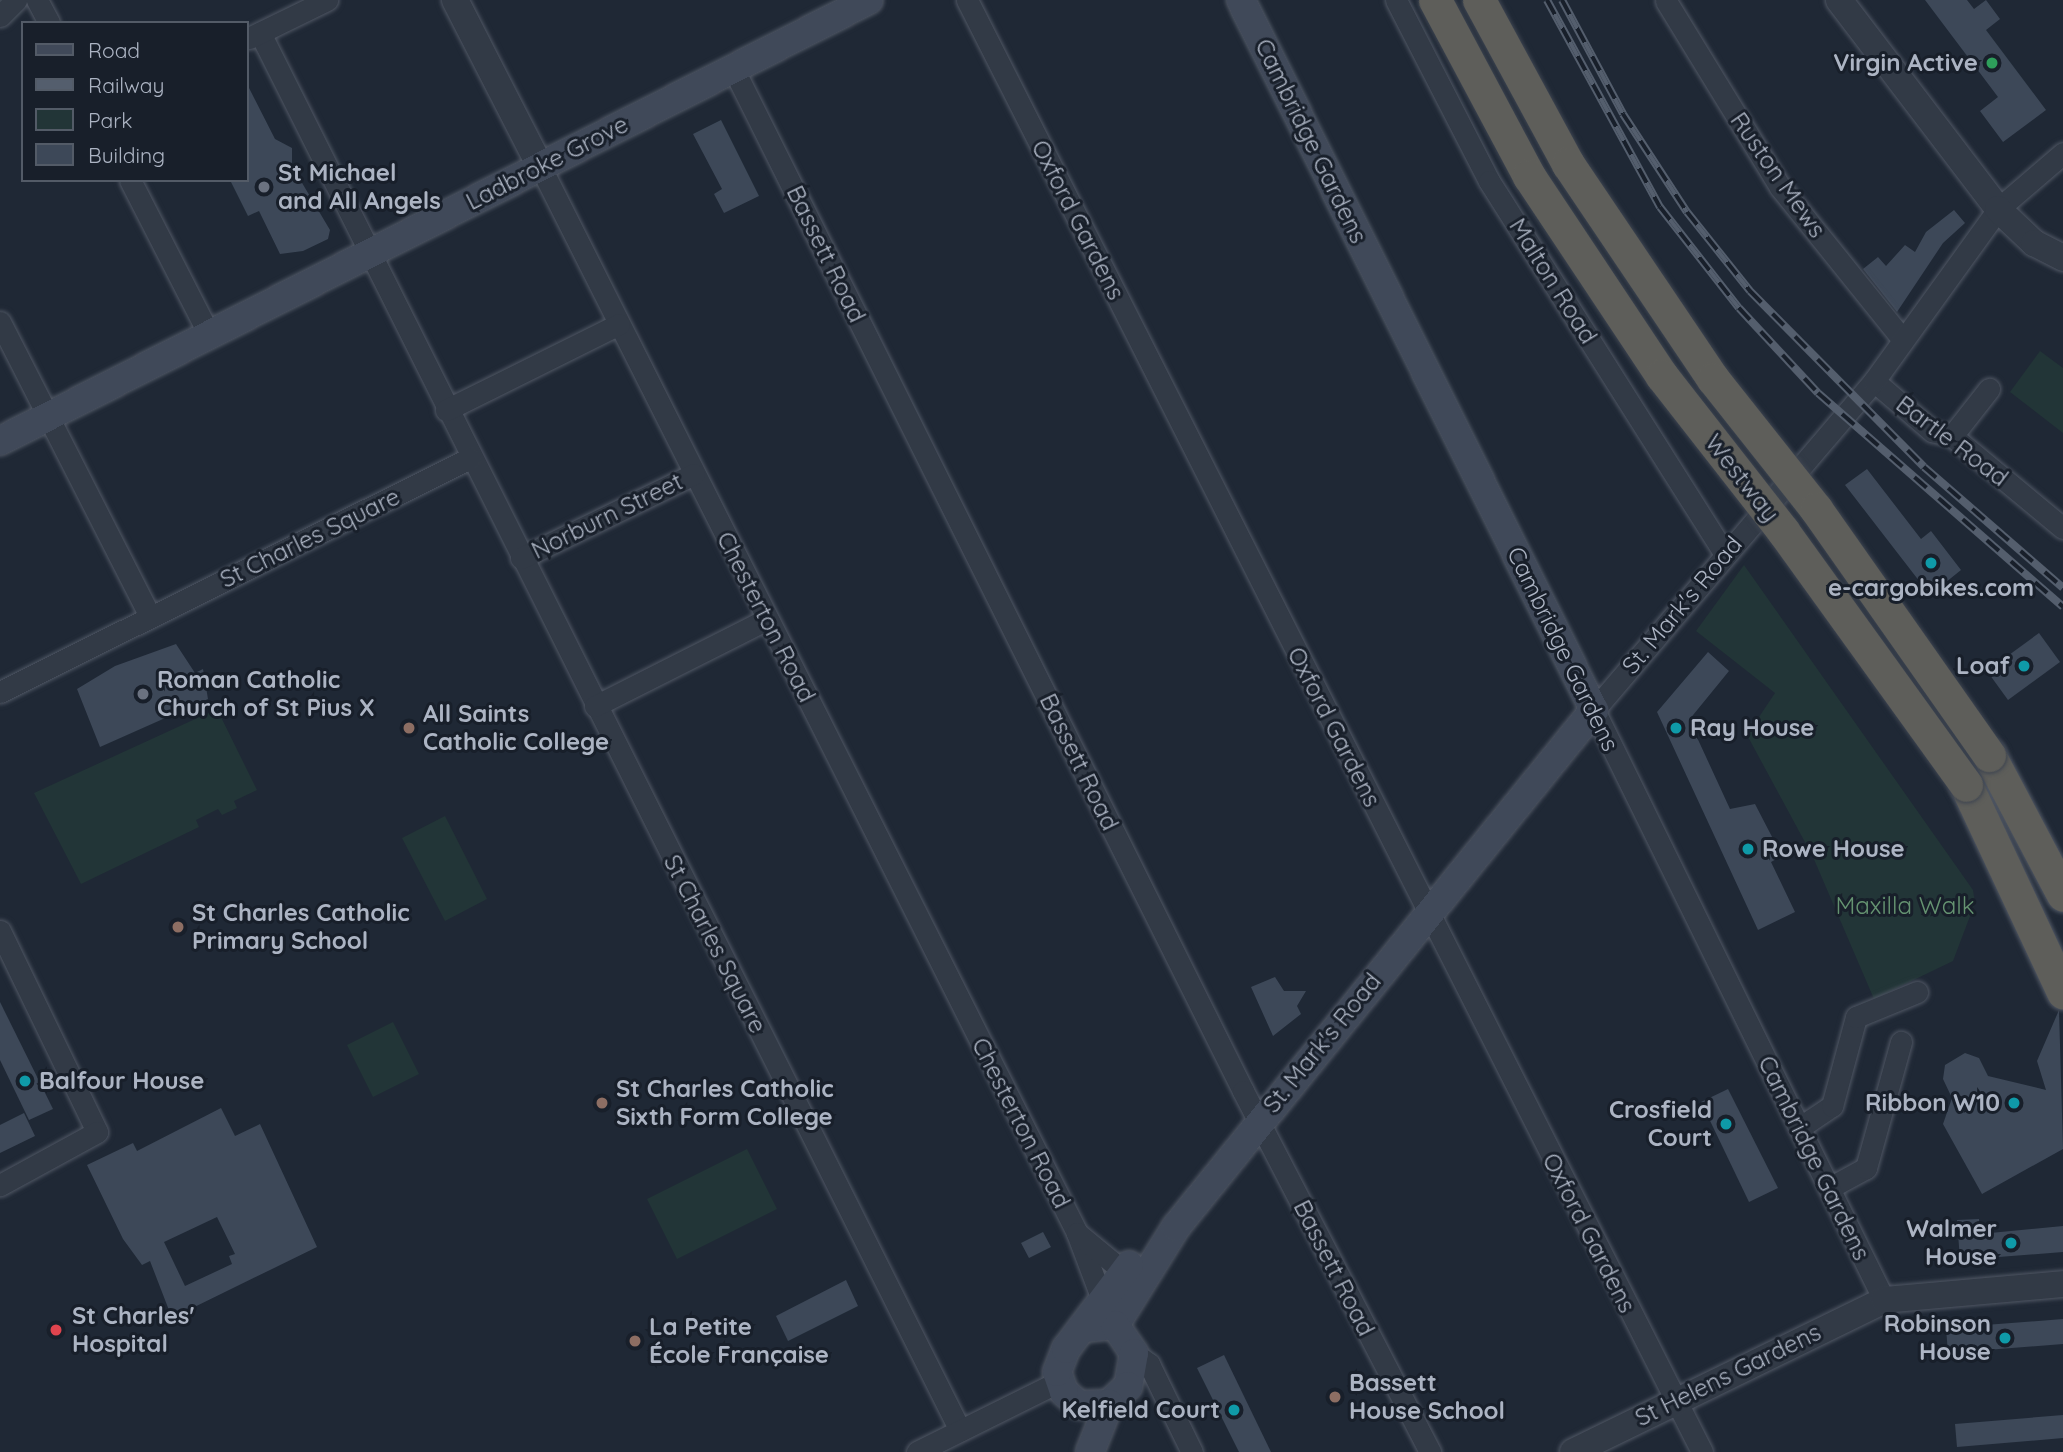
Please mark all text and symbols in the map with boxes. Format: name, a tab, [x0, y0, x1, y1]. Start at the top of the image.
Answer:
legend	[21, 21, 248, 182]
street label: Cambridge Gardens	[1249, 34, 1373, 248]
text: Road	[88, 37, 140, 63]
place label: Virgin Active	[1833, 49, 1978, 77]
marker: Virgin Active	[1984, 55, 2000, 71]
text: Railway	[88, 72, 164, 98]
text: Park	[88, 107, 132, 133]
street label: Ruston Mews	[1724, 107, 1832, 243]
street label: Ladbroke Grove	[461, 110, 633, 216]
street label: Oxford Gardens	[1025, 135, 1131, 305]
text: Building	[88, 142, 165, 168]
place label: St Michael and All Angels	[278, 159, 441, 215]
marker: St Michael and All Angels	[256, 179, 272, 195]
street label: Bassett Road	[780, 181, 872, 327]
street label: Malton Road	[1503, 213, 1603, 349]
street label: Bartle Road	[1890, 390, 2014, 492]
street label: Westway	[1699, 429, 1785, 527]
street label: Norburn Street	[527, 467, 687, 565]
street label: St Charles Square	[215, 482, 405, 594]
street label: Chesterton Road	[711, 527, 821, 707]
street label: St. Mark's Road	[1616, 530, 1748, 680]
street label: Cambridge Gardens	[1501, 542, 1625, 756]
marker: e-cargobikes.com	[1923, 555, 1939, 571]
place label: e-cargobikes.com	[1828, 574, 2034, 602]
street label: Oxford Gardens	[1281, 642, 1387, 812]
place label: Loaf	[1956, 652, 2010, 680]
marker: Loaf	[2016, 658, 2032, 674]
place label: Roman Catholic Church of St Pius X	[157, 666, 375, 722]
marker: Roman Catholic Church of St Pius X	[135, 686, 151, 702]
street label: Bassett Road	[1033, 689, 1125, 835]
place label: All Saints Catholic College	[423, 700, 609, 756]
place label: Ray House	[1690, 714, 1815, 742]
marker: All Saints Catholic College	[401, 720, 417, 736]
marker: Ray House	[1668, 720, 1684, 736]
place label: Rowe House	[1762, 835, 1905, 863]
marker: Rowe House	[1740, 841, 1756, 857]
street label: St Charles Square	[658, 850, 772, 1038]
park label: Maxilla Walk	[1835, 892, 1975, 920]
place label: St Charles Catholic Primary School	[192, 899, 410, 955]
marker: St Charles Catholic Primary School	[170, 919, 186, 935]
street label: St. Mark's Road	[1257, 968, 1387, 1118]
street label: Chesterton Road	[966, 1033, 1076, 1213]
street label: Cambridge Gardens	[1752, 1051, 1876, 1265]
place label: Balfour House	[39, 1067, 204, 1095]
marker: Balfour House	[17, 1073, 33, 1089]
place label: St Charles Catholic Sixth Form College	[616, 1075, 834, 1131]
place label: Ribbon W10	[1865, 1089, 2000, 1117]
marker: St Charles Catholic Sixth Form College	[594, 1095, 610, 1111]
marker: Ribbon W10	[2006, 1095, 2022, 1111]
place label: Crosfield Court	[1609, 1096, 1712, 1152]
marker: Crosfield Court	[1718, 1116, 1734, 1132]
street label: Oxford Gardens	[1536, 1148, 1642, 1318]
street label: Bassett Road	[1287, 1195, 1381, 1341]
place label: Walmer House	[1906, 1215, 1997, 1271]
marker: Walmer House	[2003, 1235, 2019, 1251]
place label: St Charles' Hospital	[72, 1302, 195, 1358]
place label: Robinson House	[1884, 1310, 1991, 1366]
place label: La Petite École Française	[649, 1313, 829, 1369]
street label: St Helens Gardens	[1630, 1318, 1826, 1432]
marker: St Charles' Hospital	[46, 1320, 66, 1340]
marker: Robinson House	[1997, 1330, 2013, 1346]
marker: La Petite École Française	[627, 1333, 643, 1349]
place label: Bassett House School	[1349, 1369, 1505, 1425]
marker: Bassett House School	[1327, 1389, 1343, 1405]
place label: Kelfield Court	[1061, 1396, 1220, 1424]
marker: Kelfield Court	[1226, 1402, 1242, 1418]

